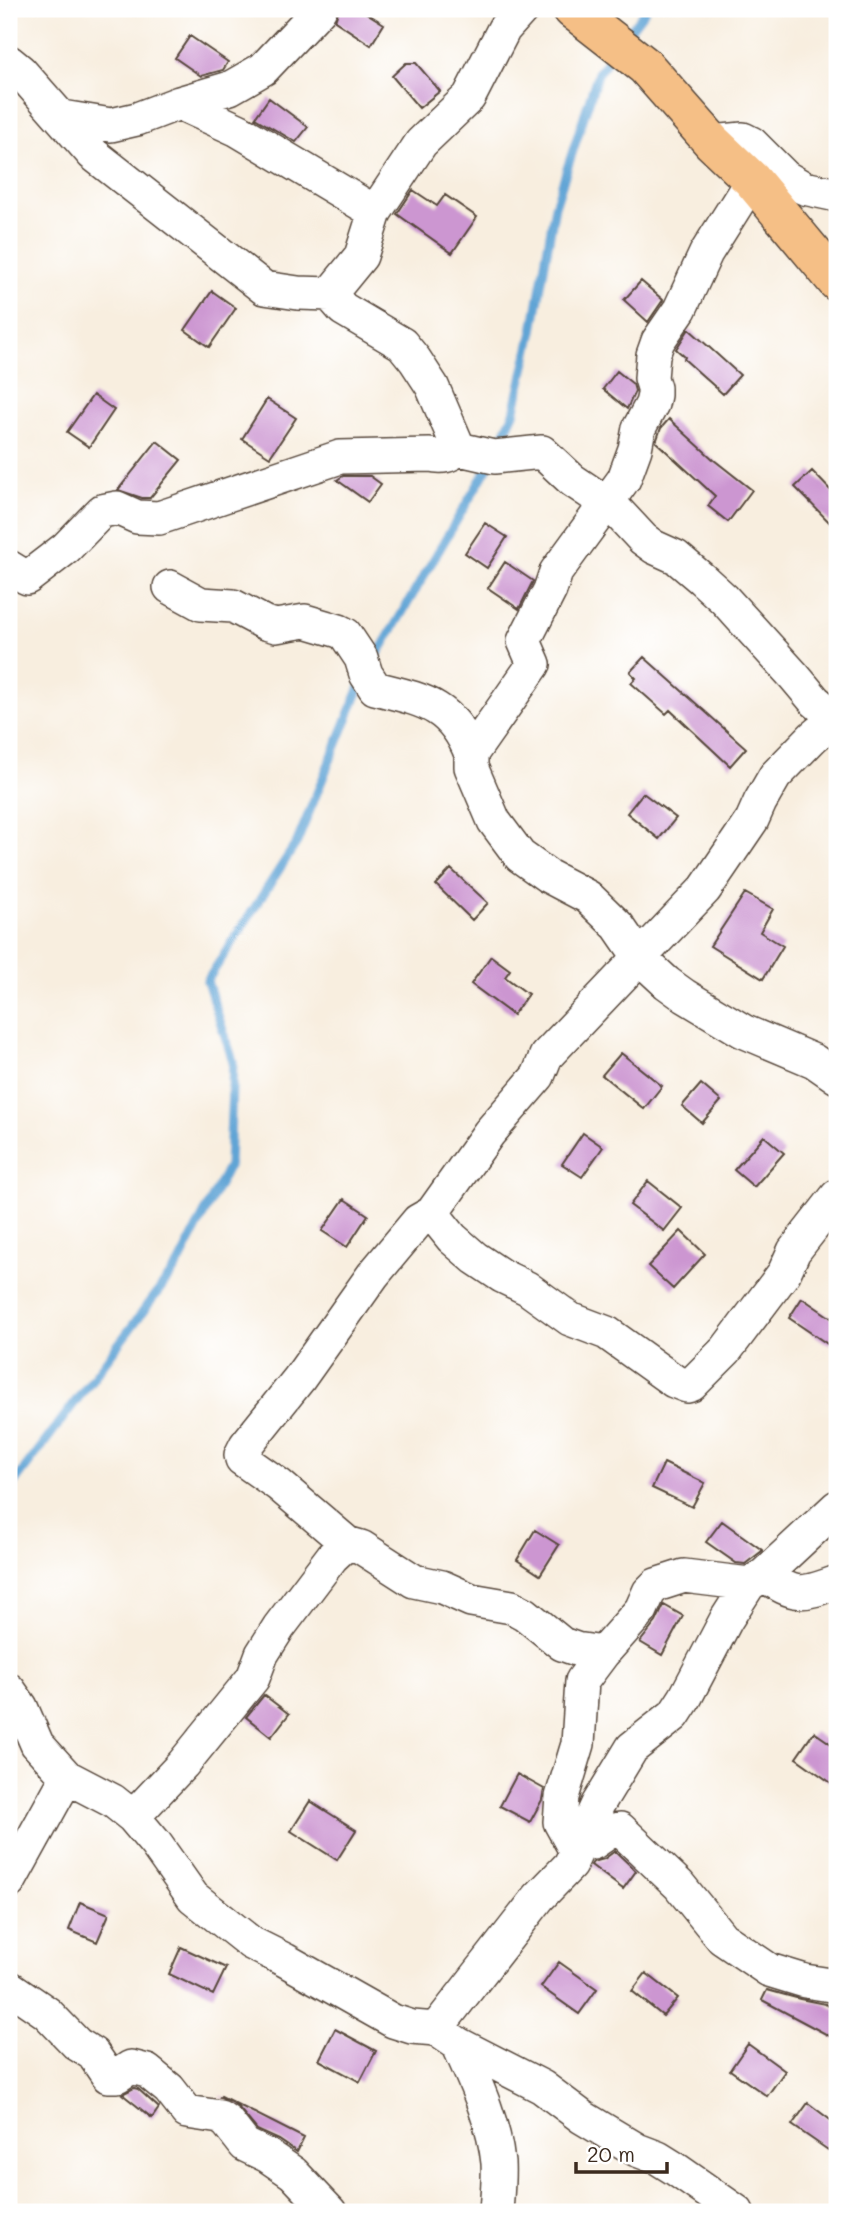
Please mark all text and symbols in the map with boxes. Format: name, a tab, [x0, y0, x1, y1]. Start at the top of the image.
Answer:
scale bar	[576, 2130, 668, 2174]
text: 20 m	[587, 2140, 635, 2167]

